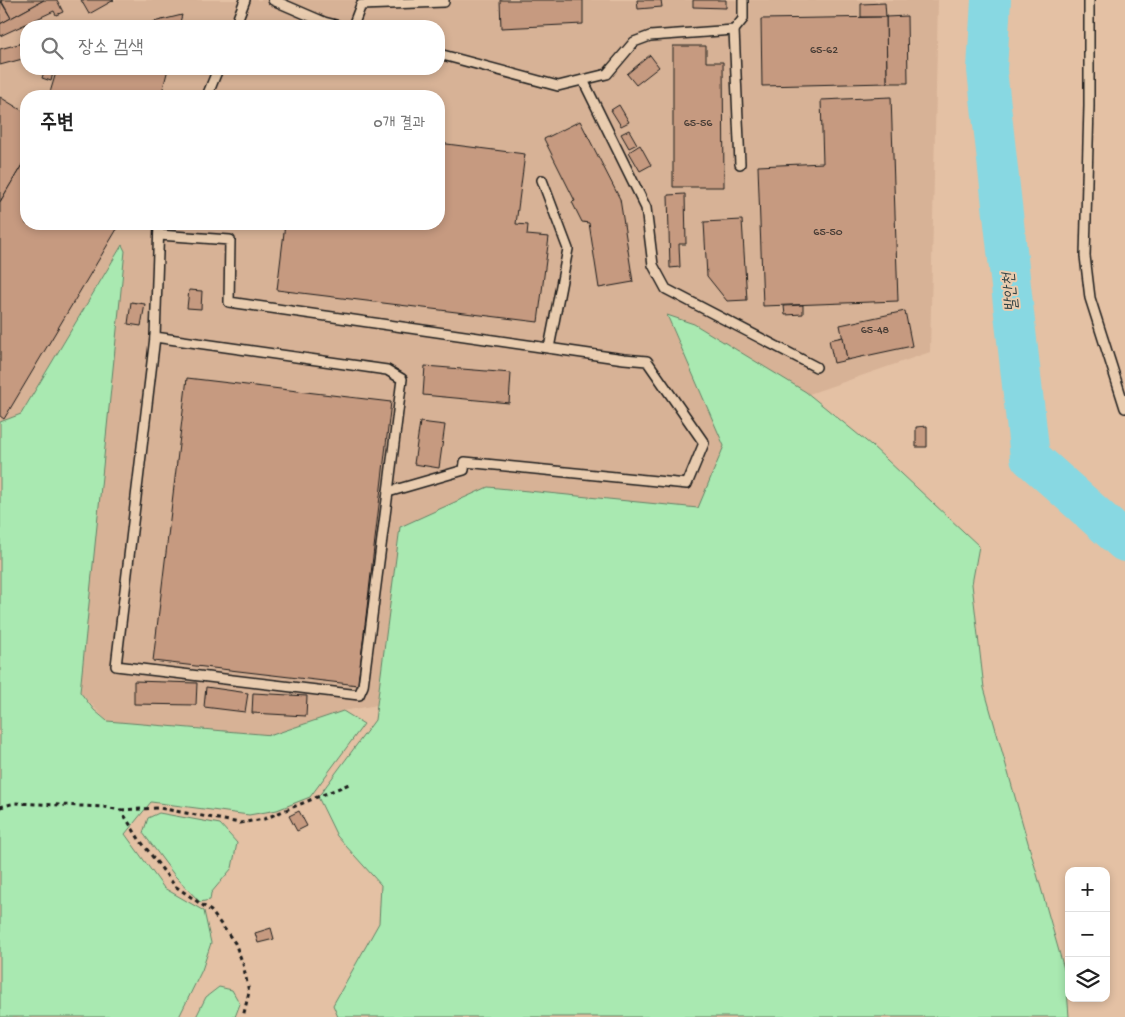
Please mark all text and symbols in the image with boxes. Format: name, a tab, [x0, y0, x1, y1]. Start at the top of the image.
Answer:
search box	[20, 20, 445, 75]
icon: search	[38, 34, 66, 62]
text: 장소 검색	[78, 37, 144, 60]
house number: 65-62	[810, 44, 838, 58]
text: 주변	[40, 112, 74, 137]
text: 0개 결과	[374, 115, 425, 134]
house number: 65-56	[684, 117, 713, 131]
house number: 65-50	[813, 226, 843, 240]
water label: 발안천	[1000, 270, 1023, 312]
house number: 65-48	[861, 324, 890, 338]
map controls	[1065, 867, 1110, 1002]
button: +	[1065, 867, 1110, 912]
button: −	[1065, 912, 1110, 957]
button: layers	[1065, 957, 1110, 1002]

